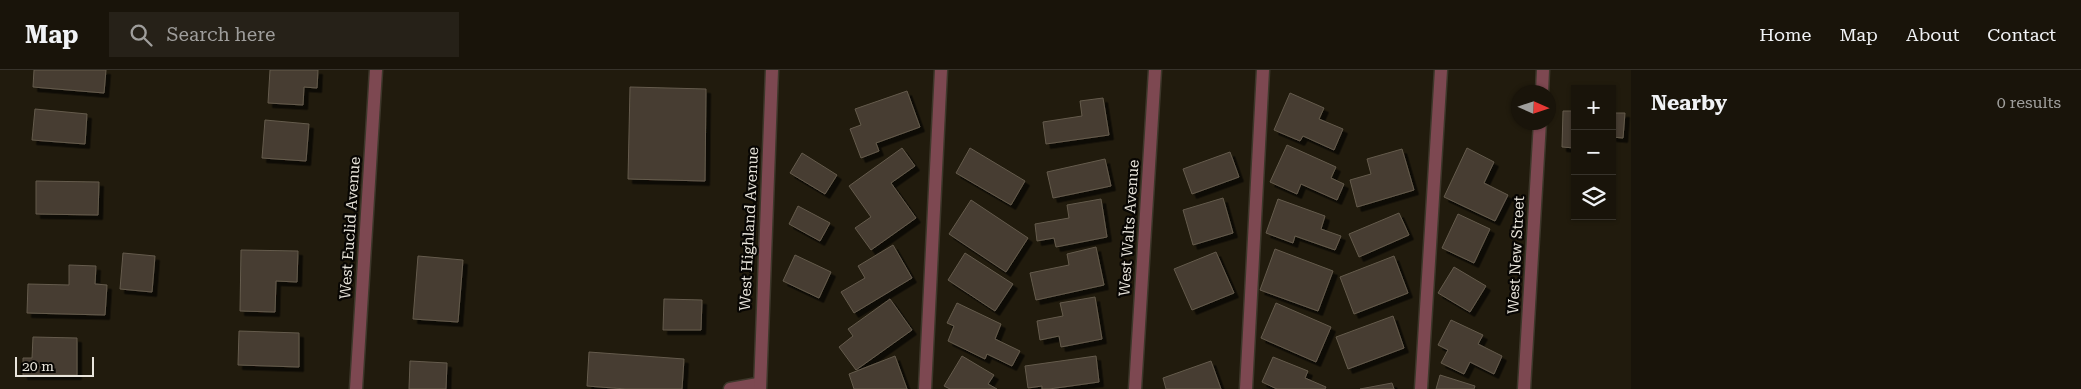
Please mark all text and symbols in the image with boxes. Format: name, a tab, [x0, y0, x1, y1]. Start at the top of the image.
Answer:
search box	[109, 12, 459, 57]
text: Map	[25, 21, 79, 49]
icon: search	[127, 21, 155, 49]
text: Search here	[167, 23, 275, 46]
text: Home	[1759, 24, 1811, 45]
text: Map	[1839, 24, 1878, 45]
text: About	[1906, 24, 1959, 45]
text: Contact	[1987, 24, 2056, 45]
north arrow	[1511, 85, 1556, 130]
map controls	[1571, 85, 1616, 220]
button: +	[1571, 85, 1616, 130]
text: Nearby	[1651, 91, 1727, 115]
text: 0 results	[1997, 93, 2061, 112]
button: −	[1571, 130, 1616, 175]
street label: West Highland Avenue	[736, 147, 762, 311]
street label: West Euclid Avenue	[336, 156, 364, 300]
street label: West Walts Avenue	[1115, 159, 1143, 297]
button: layers	[1571, 175, 1616, 220]
street label: West New Street	[1504, 195, 1528, 315]
scale bar	[15, 354, 94, 377]
text: 20 m	[22, 358, 54, 374]

